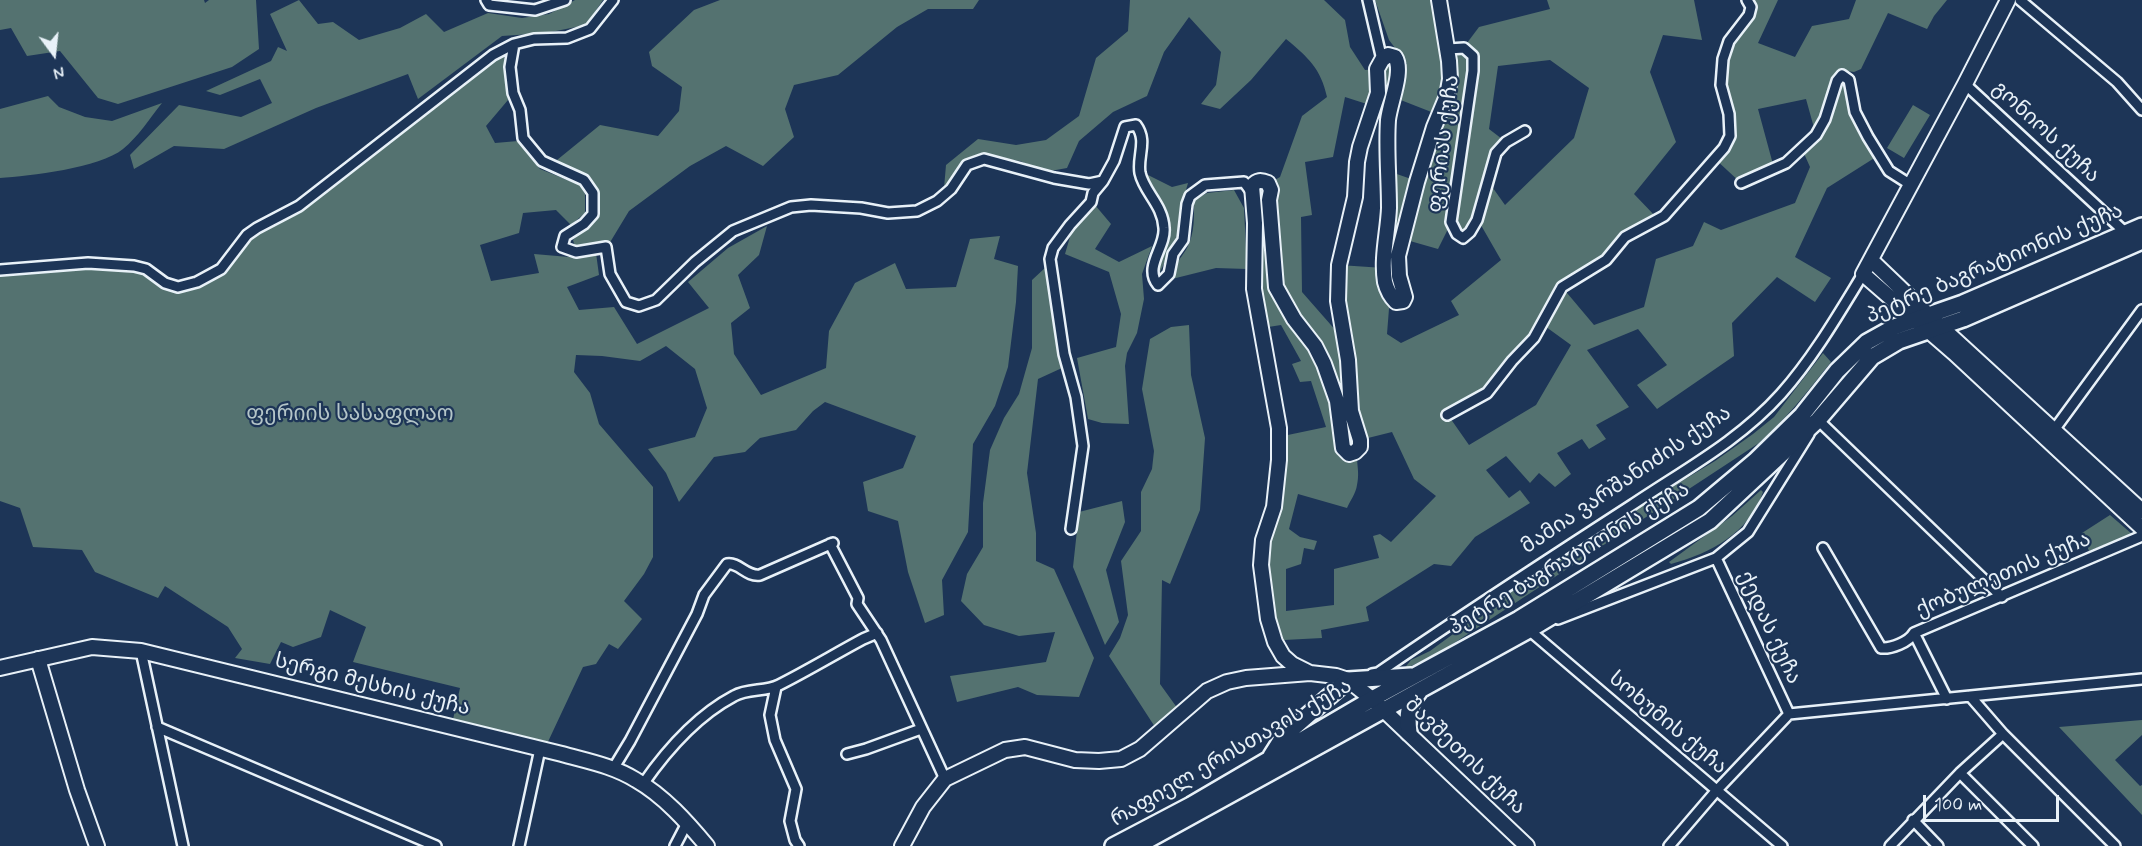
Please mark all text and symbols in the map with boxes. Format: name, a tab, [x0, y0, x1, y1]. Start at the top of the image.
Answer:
north arrow	[24, 24, 84, 84]
text: N	[51, 60, 67, 83]
street label: ფერიას ქუჩა	[1424, 74, 1466, 214]
street label: გონიოს ქუჩა	[1986, 77, 2104, 189]
street label: პეტრე ბაგრატიონის ქუჩა	[1863, 199, 2127, 331]
street label: მამია ვარშანიძის ქუჩა	[1517, 401, 1737, 561]
park label: ფერიის სასაფლაო	[246, 403, 454, 429]
street label: პეტრე ბაგრატიონის ქუჩა	[1445, 478, 1695, 642]
street label: ქობულეთის ქუჩა	[1913, 528, 2095, 624]
street label: ქედას ქუჩა	[1731, 567, 1805, 689]
street label: სერგი მესხის ქუჩა	[272, 650, 472, 722]
street label: სოხუმის ქუჩა	[1603, 667, 1731, 781]
street label: რაფიელ ერისთავის ქუჩა	[1107, 675, 1357, 833]
street label: შავშეთის ქუჩა	[1398, 693, 1530, 821]
scale bar	[1926, 783, 2062, 821]
text: 100 m	[1934, 793, 1982, 817]

